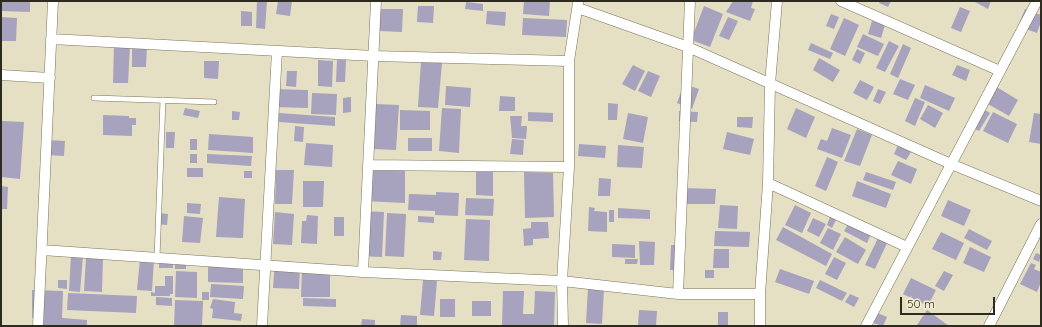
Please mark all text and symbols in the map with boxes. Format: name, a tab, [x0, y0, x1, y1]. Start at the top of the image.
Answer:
scale bar	[902, 289, 997, 315]
text: 50 m	[907, 296, 935, 311]

